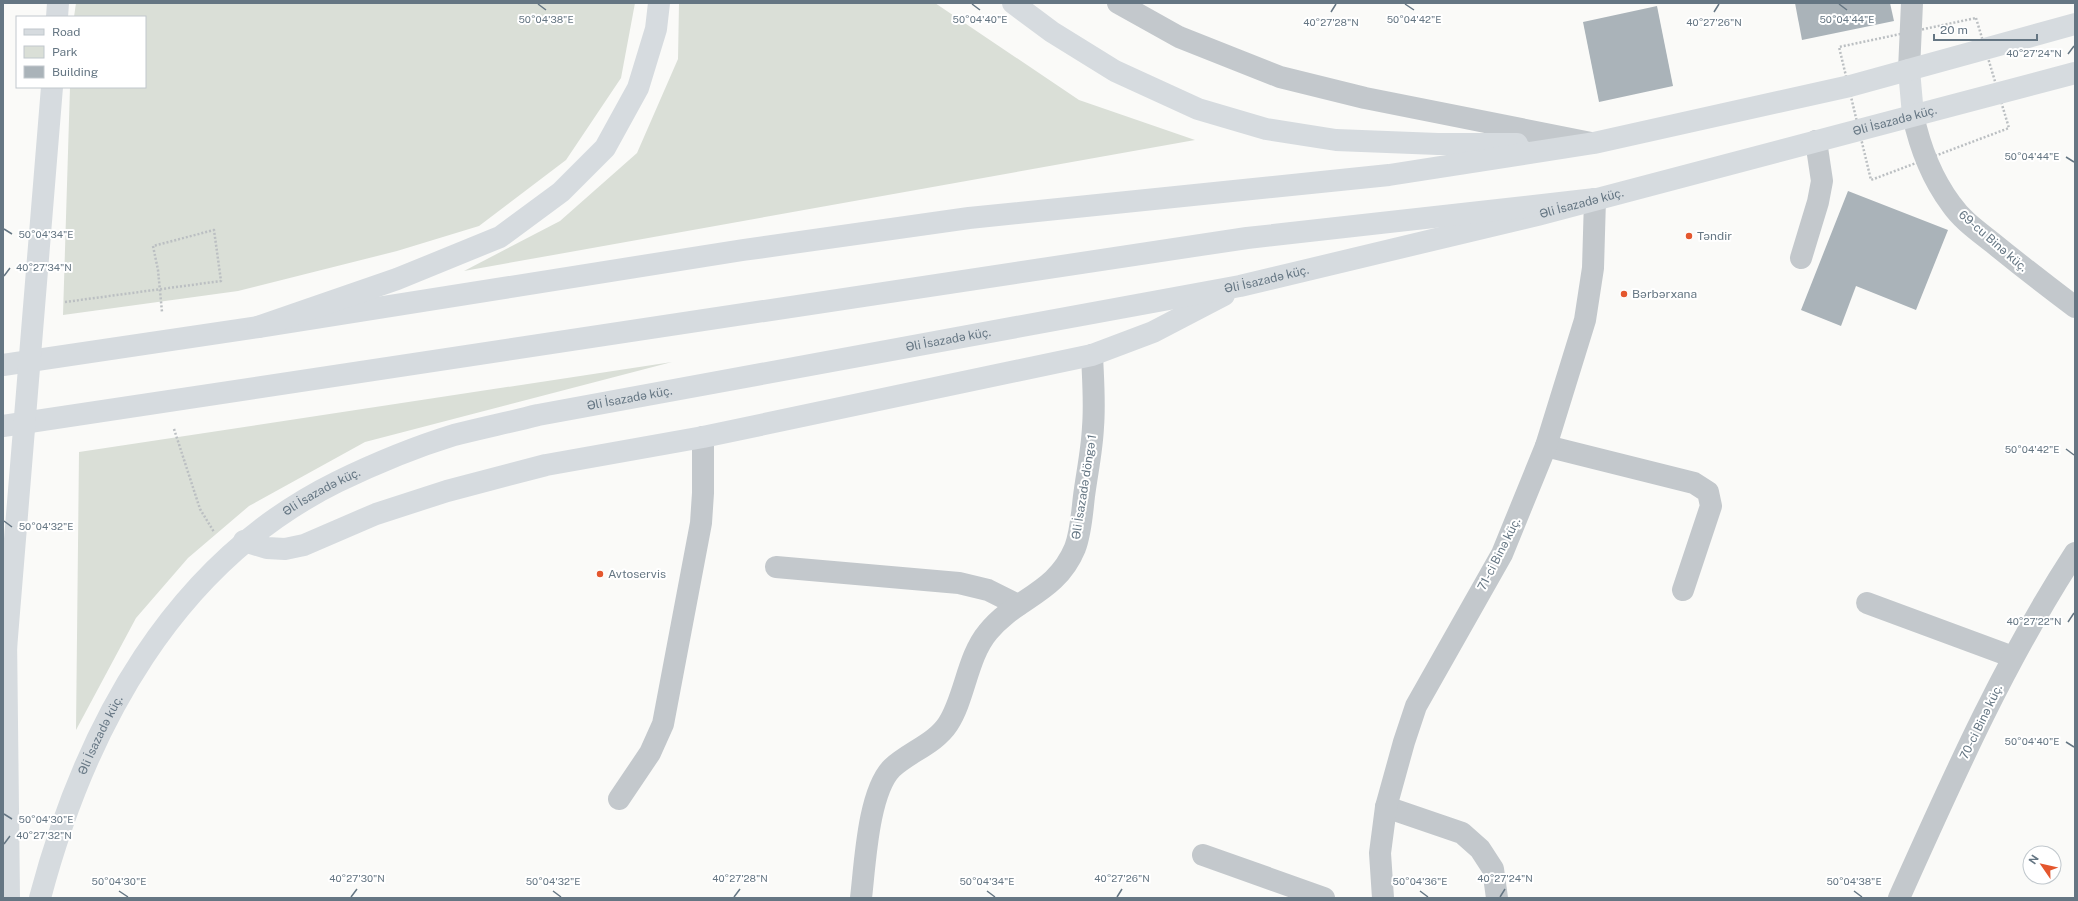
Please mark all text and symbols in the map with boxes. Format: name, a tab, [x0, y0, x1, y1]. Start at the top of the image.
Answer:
text: 50°04'38"E	[518, 13, 574, 25]
text: 50°04'40"E	[953, 13, 1007, 25]
text: 50°04'42"E	[1387, 13, 1441, 25]
text: 50°04'44"E	[1819, 13, 1875, 25]
legend	[16, 16, 146, 88]
text: 40°27'28"N	[1303, 16, 1359, 28]
text: 40°27'26"N	[1686, 16, 1742, 28]
scale bar	[1934, 16, 2037, 42]
text: 20 m	[1940, 23, 1968, 37]
text: Road	[52, 25, 80, 39]
text: Park	[52, 45, 78, 59]
text: 40°27'24"N	[2006, 47, 2062, 59]
text: Building	[52, 65, 98, 79]
street label: Əli İsazadə küç.	[1851, 103, 1938, 138]
text: 50°04'44"E	[2004, 150, 2060, 162]
street label: Əli İsazadə küç.	[1538, 185, 1625, 221]
street label: 69-cu Binə küç.	[1956, 207, 2030, 275]
text: 50°04'34"E	[18, 228, 74, 240]
place label: Təndir	[1697, 229, 1732, 243]
marker: Təndir	[1684, 231, 1694, 241]
text: 40°27'34"N	[16, 261, 72, 273]
street label: Əli İsazadə küç.	[1223, 263, 1310, 296]
place label: Bərbərxana	[1632, 287, 1697, 301]
marker: Bərbərxana	[1619, 289, 1629, 299]
street label: Əli İsazadə küç.	[904, 325, 992, 354]
street label: Əli İsazadə küç.	[586, 383, 673, 413]
street label: Əli İsazadə döngə 1	[1069, 434, 1099, 540]
text: 50°04'42"E	[2005, 443, 2059, 455]
street label: Əli İsazadə küç.	[280, 465, 362, 519]
street label: 71-ci Binə küç.	[1475, 515, 1523, 593]
text: 50°04'32"E	[19, 520, 73, 532]
place label: Avtoservis	[608, 567, 666, 581]
marker: Avtoservis	[595, 569, 605, 579]
text: 40°27'22"N	[2006, 615, 2062, 627]
street label: 70-ci Binə küç.	[1957, 682, 2005, 762]
street label: Əli İsazadə küç.	[75, 693, 126, 777]
text: 50°04'40"E	[2005, 735, 2059, 747]
text: 50°04'30"E	[19, 813, 73, 825]
text: 40°27'32"N	[16, 829, 72, 841]
north arrow	[2022, 845, 2062, 885]
text: N	[2026, 852, 2041, 866]
text: 40°27'30"N	[329, 872, 385, 884]
text: 40°27'28"N	[712, 872, 768, 884]
text: 40°27'26"N	[1094, 872, 1150, 884]
text: 40°27'24"N	[1477, 872, 1533, 884]
text: 50°04'30"E	[92, 875, 146, 887]
text: 50°04'32"E	[526, 875, 580, 887]
text: 50°04'34"E	[959, 875, 1015, 887]
text: 50°04'36"E	[1393, 875, 1447, 887]
text: 50°04'38"E	[1826, 875, 1882, 887]

